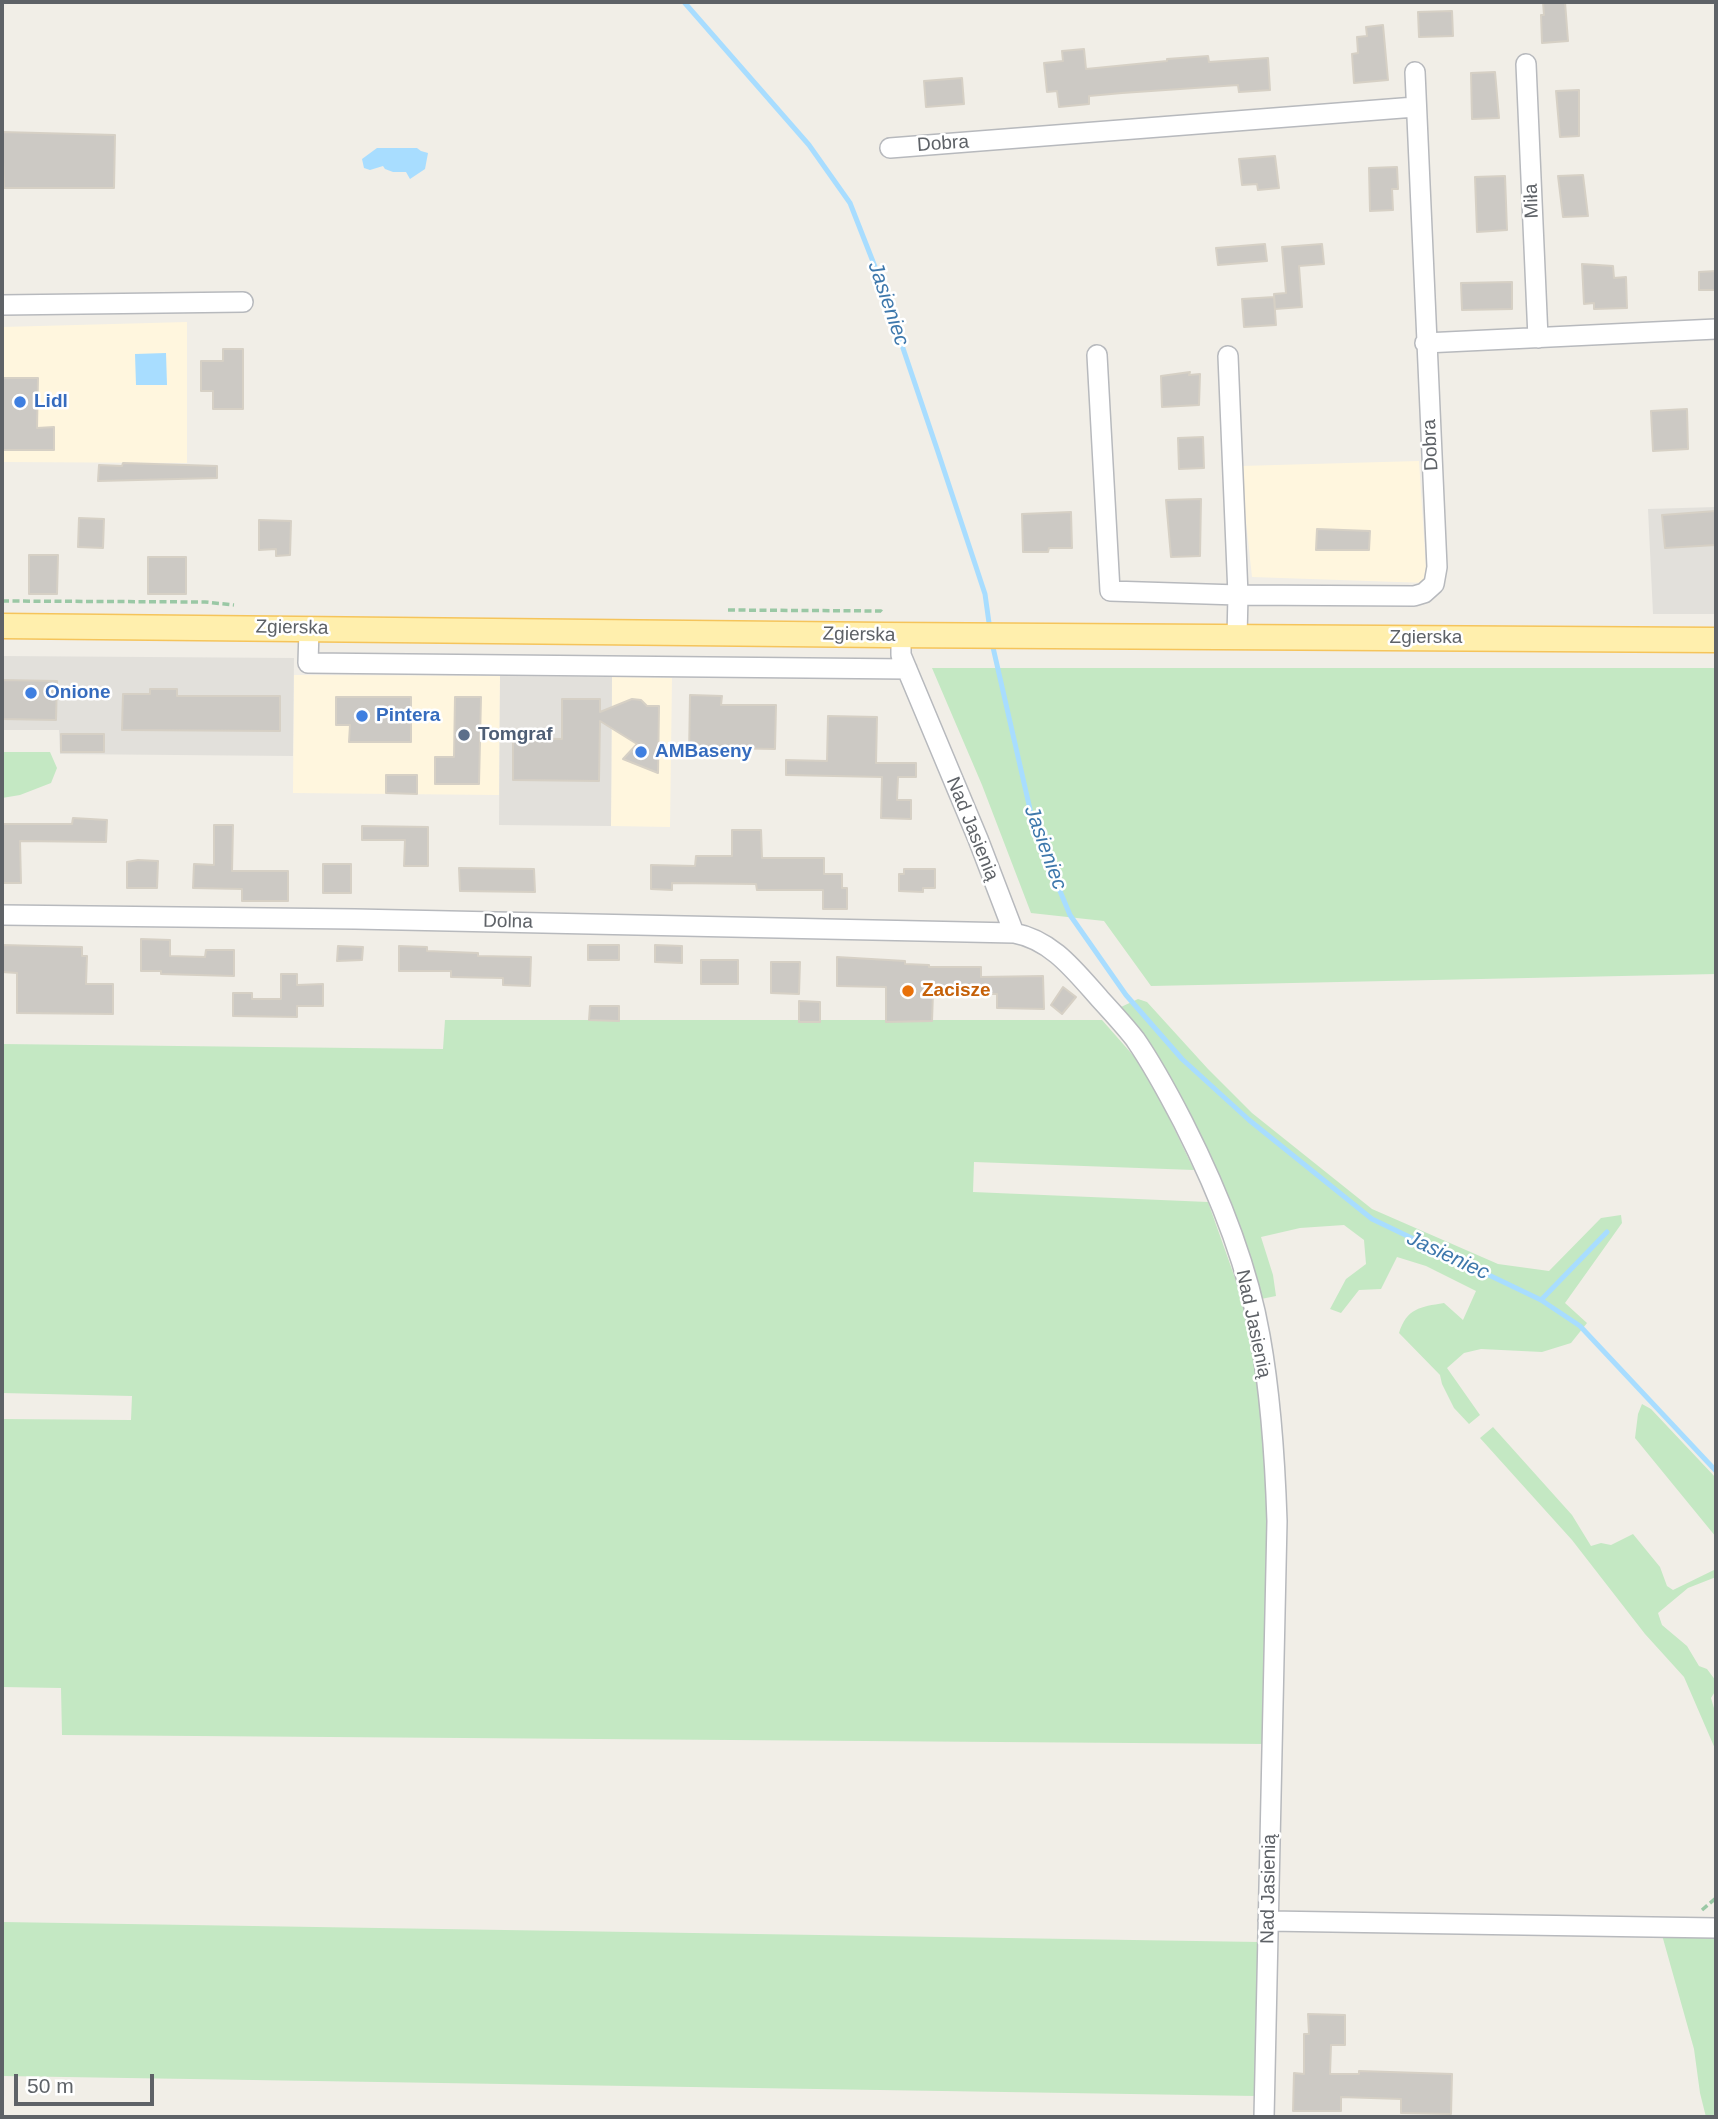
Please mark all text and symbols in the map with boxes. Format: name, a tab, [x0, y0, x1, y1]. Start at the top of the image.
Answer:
street label: Dobra	[916, 131, 970, 157]
street label: Miła	[1520, 183, 1544, 219]
water label: Jasieniec	[862, 259, 914, 349]
place label: Lidl	[34, 391, 68, 413]
marker: Lidl	[12, 394, 28, 410]
street label: Dobra	[1418, 419, 1444, 471]
street label: Zgierska	[255, 616, 329, 640]
street label: Zgierska	[822, 623, 896, 647]
street label: Zgierska	[1390, 627, 1462, 649]
place label: Onione	[45, 682, 110, 704]
marker: Onione	[23, 685, 39, 701]
place label: Pintera	[376, 705, 440, 727]
marker: Pintera	[354, 708, 370, 724]
place label: Tomgraf	[478, 724, 553, 746]
marker: Tomgraf	[456, 727, 472, 743]
place label: AMBaseny	[655, 741, 752, 763]
marker: AMBaseny	[633, 744, 649, 760]
street label: Nad Jasienią	[941, 774, 1003, 884]
water label: Jasieniec	[1018, 803, 1072, 893]
street label: Dolna	[483, 910, 533, 934]
place label: Zacisze	[922, 980, 991, 1002]
marker: Zacisze	[900, 983, 916, 999]
water label: Jasieniec	[1403, 1226, 1493, 1286]
street label: Nad Jasienią	[1230, 1268, 1276, 1380]
street label: Nad Jasienią	[1257, 1834, 1281, 1944]
scale bar	[18, 2060, 158, 2104]
text: 50 m	[27, 2074, 74, 2097]

